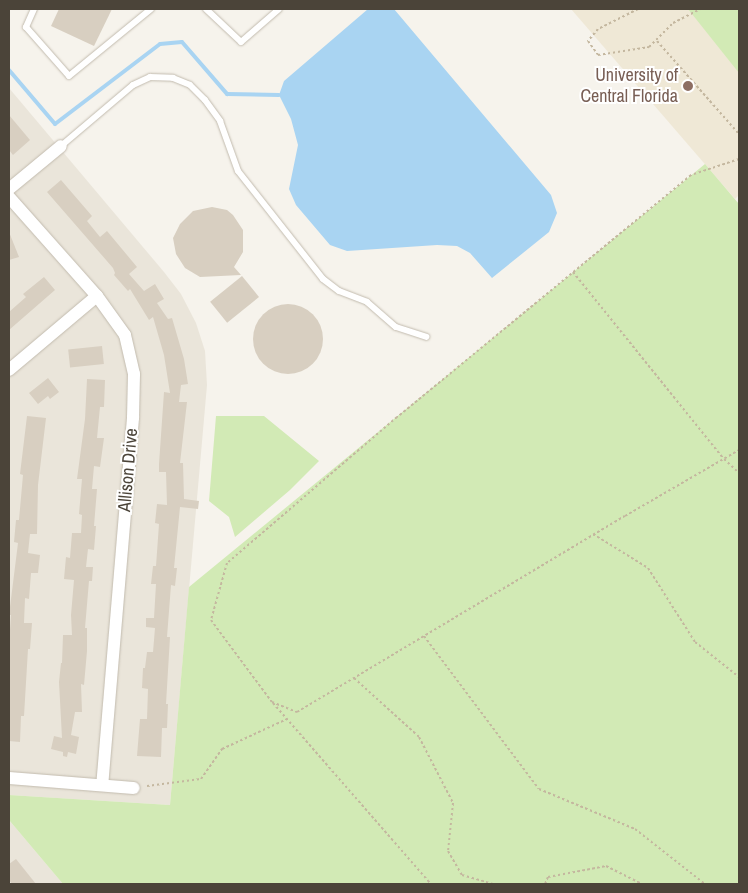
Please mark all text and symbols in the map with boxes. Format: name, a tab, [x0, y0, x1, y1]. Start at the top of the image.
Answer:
place label: University of Central Florida	[580, 65, 678, 108]
marker: University of Central Florida	[682, 80, 694, 92]
street label: Allison Drive	[114, 427, 142, 513]

